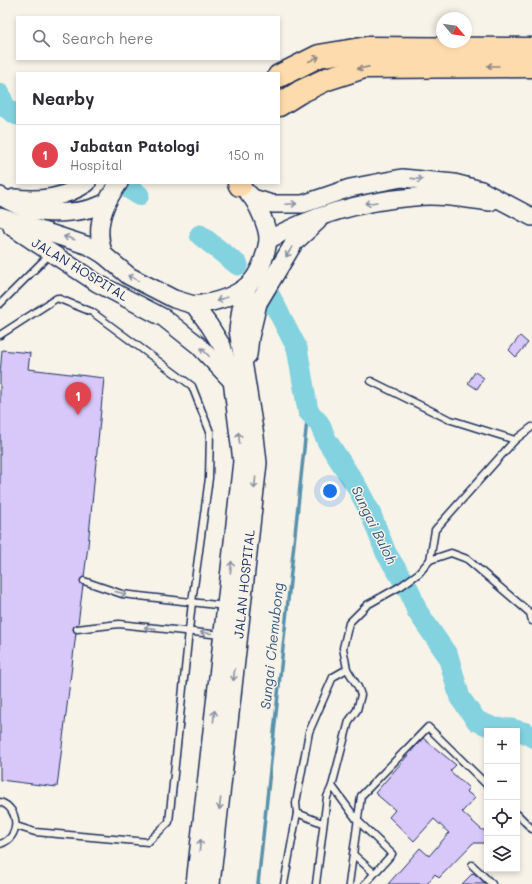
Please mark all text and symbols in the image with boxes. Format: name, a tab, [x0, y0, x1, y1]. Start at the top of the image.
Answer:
north arrow	[436, 12, 472, 48]
search box	[16, 16, 280, 60]
icon: search	[30, 27, 52, 49]
text: Search here	[62, 28, 153, 48]
one-way arrow	[308, 55, 320, 62]
one-way arrow	[487, 62, 500, 70]
one-way arrow	[357, 64, 370, 72]
text: Nearby	[32, 87, 94, 109]
text: Jabatan Patologi	[70, 136, 200, 156]
text: 1	[42, 146, 48, 163]
text: 150 m	[228, 146, 264, 163]
text: Hospital	[70, 156, 122, 173]
one-way arrow	[410, 175, 423, 183]
one-way arrow	[364, 199, 377, 207]
one-way arrow	[284, 201, 297, 208]
street label: JALAN HOSPITAL	[29, 233, 132, 304]
one-way arrow	[63, 234, 76, 241]
one-way arrow	[284, 246, 292, 258]
one-way arrow	[127, 274, 139, 281]
one-way arrow	[217, 295, 229, 303]
one-way arrow	[200, 347, 210, 357]
pin: 1	[65, 382, 91, 415]
one-way arrow	[236, 432, 243, 445]
one-way arrow	[252, 476, 259, 489]
your location	[320, 481, 340, 501]
water label: Sungai Buloh	[347, 482, 402, 567]
street label: JALAN HOSPITAL	[229, 529, 258, 639]
one-way arrow	[228, 561, 235, 574]
water label: Sungai Chemubong	[255, 582, 288, 710]
one-way arrow	[114, 590, 127, 597]
one-way arrow	[144, 624, 157, 631]
one-way arrow	[200, 630, 213, 637]
one-way arrow	[230, 668, 238, 681]
one-way arrow	[210, 710, 218, 723]
map controls	[484, 728, 520, 872]
button: +	[484, 728, 520, 764]
button: −	[484, 764, 520, 800]
one-way arrow	[216, 797, 223, 810]
button: locate	[484, 800, 520, 836]
button: layers	[484, 836, 520, 872]
one-way arrow	[196, 839, 203, 852]

